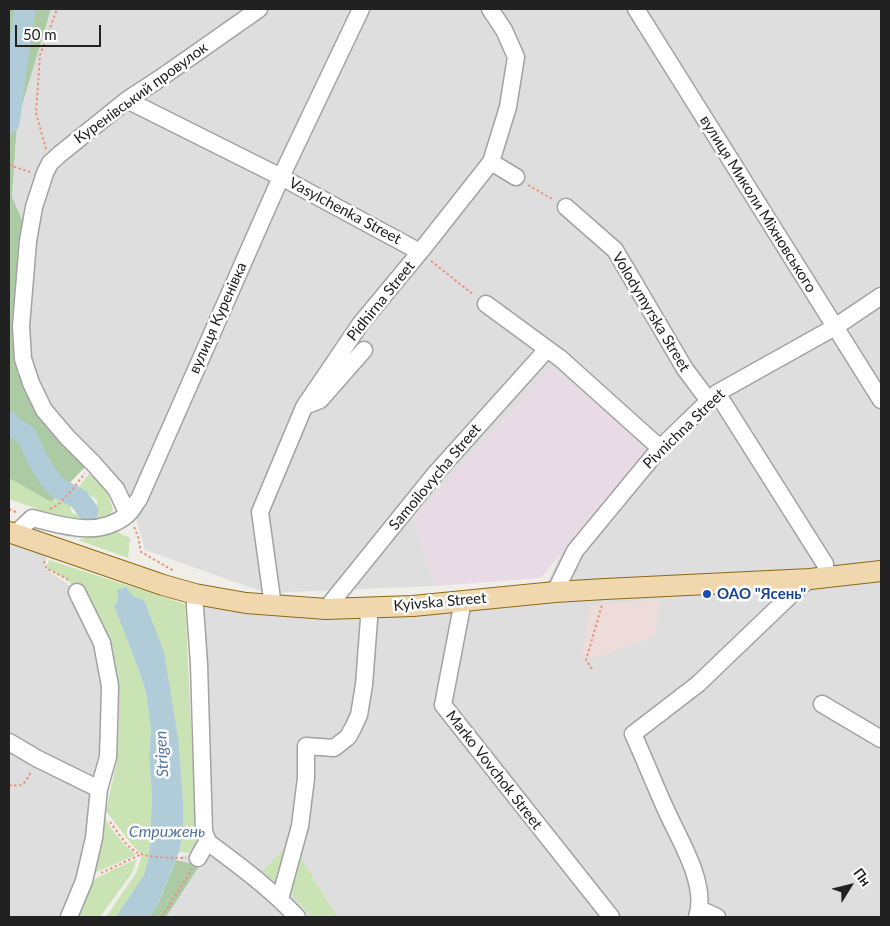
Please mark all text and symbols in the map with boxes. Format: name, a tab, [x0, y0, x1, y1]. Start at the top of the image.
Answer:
scale bar	[18, 15, 104, 47]
text: 50 m	[23, 25, 57, 43]
street label: Куренівський провулок	[71, 38, 211, 148]
street label: вулиця Миколи Міхновського	[696, 112, 820, 296]
street label: Vasylchenka Street	[286, 174, 404, 248]
street label: Volodymyrska Street	[608, 249, 694, 375]
street label: Pidhirna Street	[343, 257, 419, 345]
street label: вулиця Куренівка	[185, 260, 251, 376]
street label: Pivnichna Street	[639, 385, 729, 473]
street label: Samoilovycha Street	[385, 420, 485, 534]
place label: ОАО "Ясень"	[717, 585, 806, 603]
marker: ОАО "Ясень"	[701, 588, 713, 600]
street label: Kyivska Street	[393, 589, 487, 615]
street label: Marko Vovchok Street	[442, 707, 546, 833]
water label: Strigen	[151, 730, 173, 778]
water label: Стрижень	[129, 822, 205, 842]
north arrow	[825, 861, 875, 911]
text: Пн	[850, 864, 875, 889]

